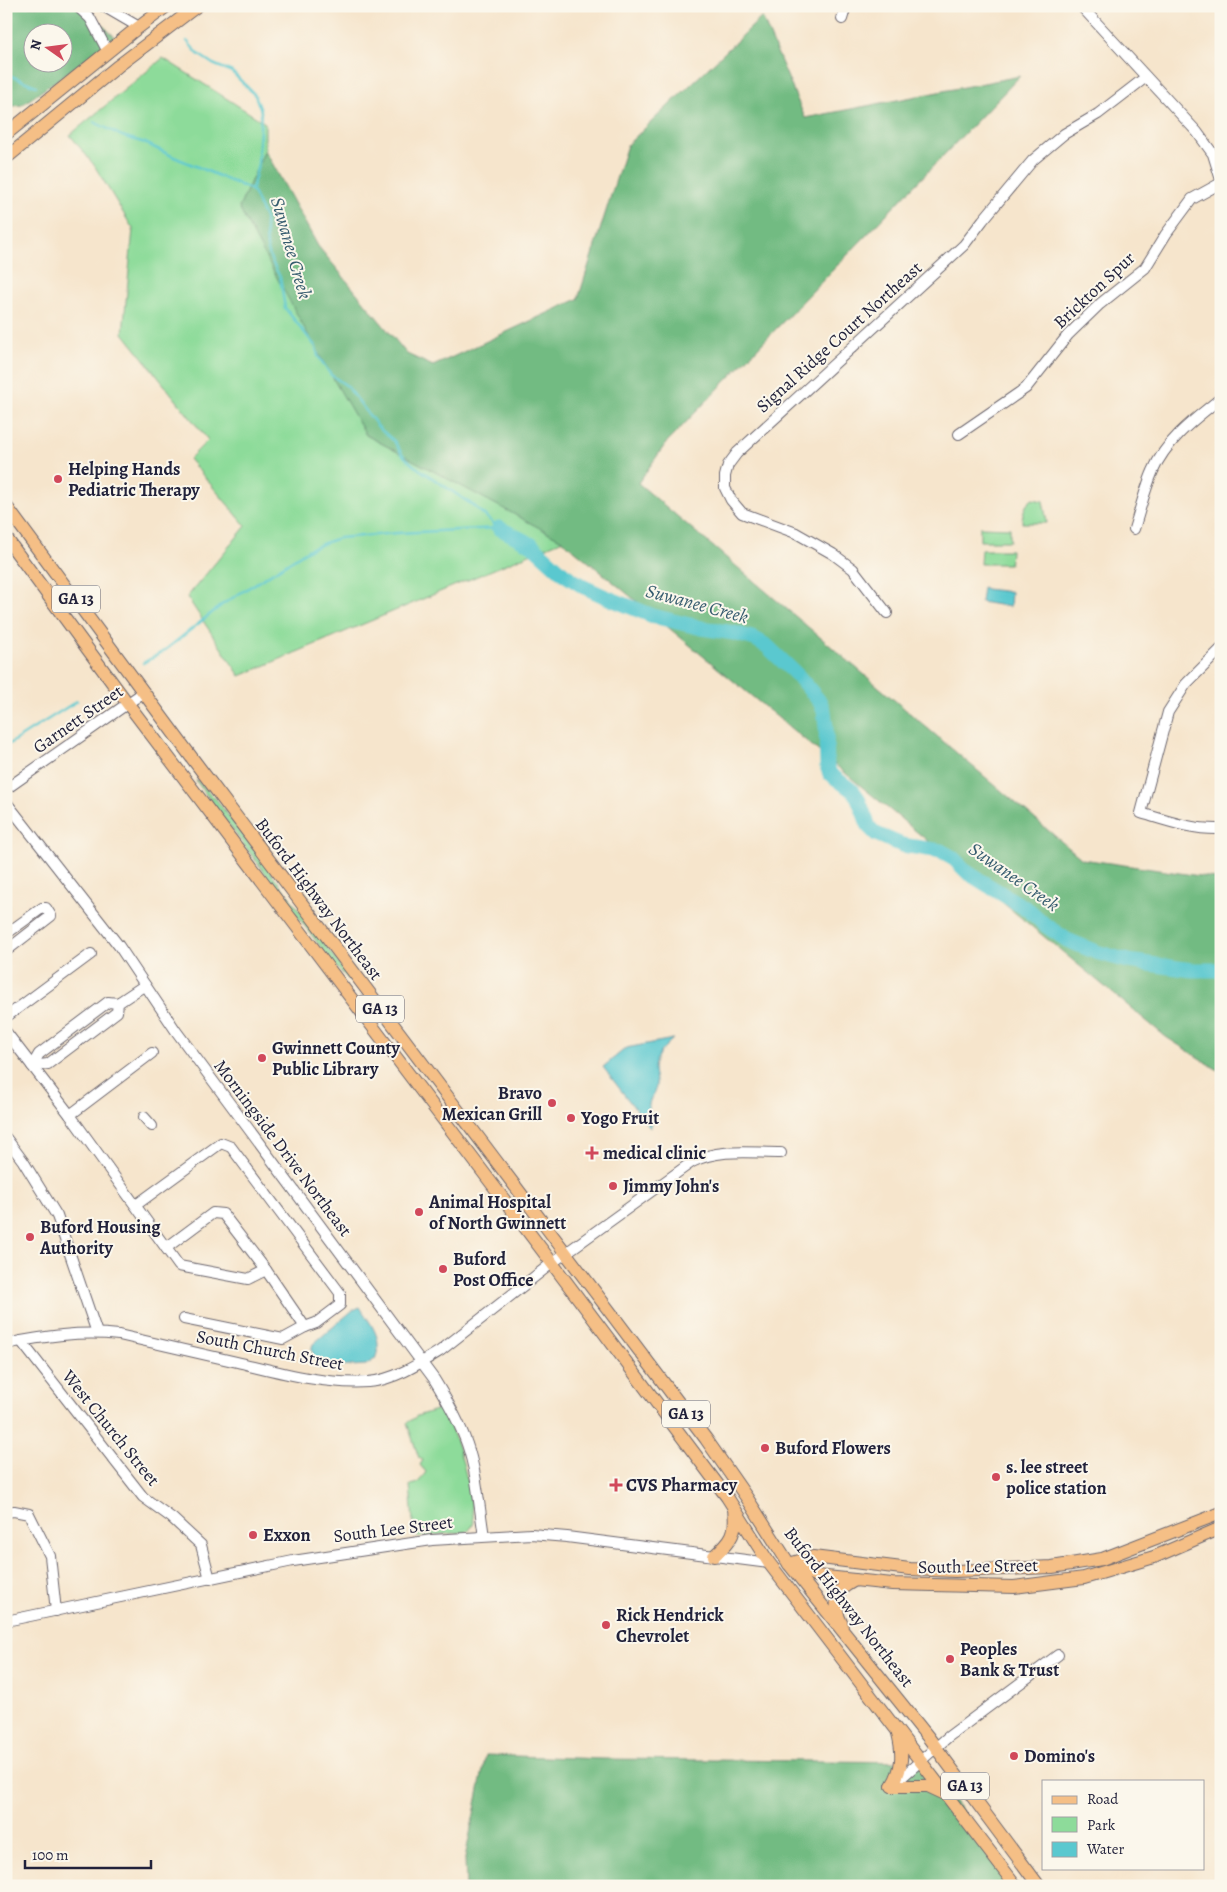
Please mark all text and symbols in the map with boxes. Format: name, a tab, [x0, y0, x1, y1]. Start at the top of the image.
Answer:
north arrow	[22, 22, 72, 72]
text: N	[25, 38, 46, 52]
water label: Suwanee Creek	[264, 194, 318, 302]
street label: Brickton Spur	[1048, 246, 1140, 334]
street label: Signal Ridge Court Northeast	[751, 256, 927, 418]
place label: Helping Hands Pediatric Therapy	[68, 457, 200, 502]
marker: Helping Hands Pediatric Therapy	[52, 473, 64, 485]
water label: Suwanee Creek	[643, 578, 751, 630]
road number: GA 13	[52, 586, 100, 612]
street label: Garnett Street	[28, 679, 128, 759]
street label: Buford Highway Northeast	[250, 813, 388, 985]
water label: Suwanee Creek	[964, 836, 1064, 918]
road number: GA 13	[356, 996, 404, 1022]
place label: Gwinnett County Public Library	[272, 1036, 401, 1081]
marker: Gwinnett County Public Library	[256, 1052, 268, 1064]
street label: Morningside Drive Northeast	[208, 1055, 358, 1241]
place label: Bravo Mexican Grill	[442, 1081, 542, 1126]
marker: Bravo Mexican Grill	[546, 1097, 558, 1109]
place label: Yogo Fruit	[580, 1106, 659, 1130]
marker: Yogo Fruit	[565, 1112, 577, 1124]
place label: medical clinic	[603, 1141, 706, 1165]
marker: medical clinic	[585, 1146, 599, 1160]
place label: Jimmy John's	[623, 1174, 719, 1198]
marker: Jimmy John's	[607, 1180, 619, 1192]
place label: Animal Hospital of North Gwinnett	[428, 1190, 566, 1235]
marker: Animal Hospital of North Gwinnett	[413, 1206, 425, 1218]
place label: Buford Housing Authority	[39, 1215, 161, 1260]
marker: Buford Housing Authority	[24, 1231, 36, 1243]
place label: Buford Post Office	[453, 1247, 533, 1292]
marker: Buford Post Office	[437, 1263, 449, 1275]
street label: South Church Street	[194, 1324, 346, 1376]
street label: West Church Street	[56, 1364, 165, 1491]
road number: GA 13	[662, 1400, 710, 1428]
place label: Buford Flowers	[775, 1436, 891, 1460]
marker: Buford Flowers	[759, 1442, 771, 1454]
place label: s. lee street police station	[1006, 1455, 1107, 1500]
marker: s. lee street police station	[990, 1471, 1002, 1483]
place label: CVS Pharmacy	[626, 1473, 738, 1497]
marker: CVS Pharmacy	[610, 1479, 622, 1491]
street label: South Lee Street	[332, 1510, 454, 1548]
street label: Buford Highway Northeast	[779, 1522, 919, 1692]
place label: Exxon	[263, 1523, 311, 1547]
marker: Exxon	[247, 1529, 259, 1541]
street label: South Lee Street	[918, 1553, 1038, 1579]
place label: Rick Hendrick Chevrolet	[616, 1603, 724, 1648]
marker: Rick Hendrick Chevrolet	[600, 1619, 612, 1631]
place label: Peoples Bank & Trust	[960, 1637, 1059, 1682]
marker: Peoples Bank & Trust	[944, 1653, 956, 1665]
place label: Domino's	[1024, 1744, 1095, 1768]
marker: Domino's	[1008, 1750, 1020, 1762]
road number: GA 13	[941, 1772, 989, 1800]
legend	[1042, 1780, 1204, 1870]
text: Road	[1087, 1789, 1119, 1809]
text: Park	[1087, 1815, 1116, 1835]
scale bar	[25, 1837, 151, 1869]
text: Water	[1086, 1839, 1124, 1859]
text: 100 m	[32, 1845, 69, 1865]

